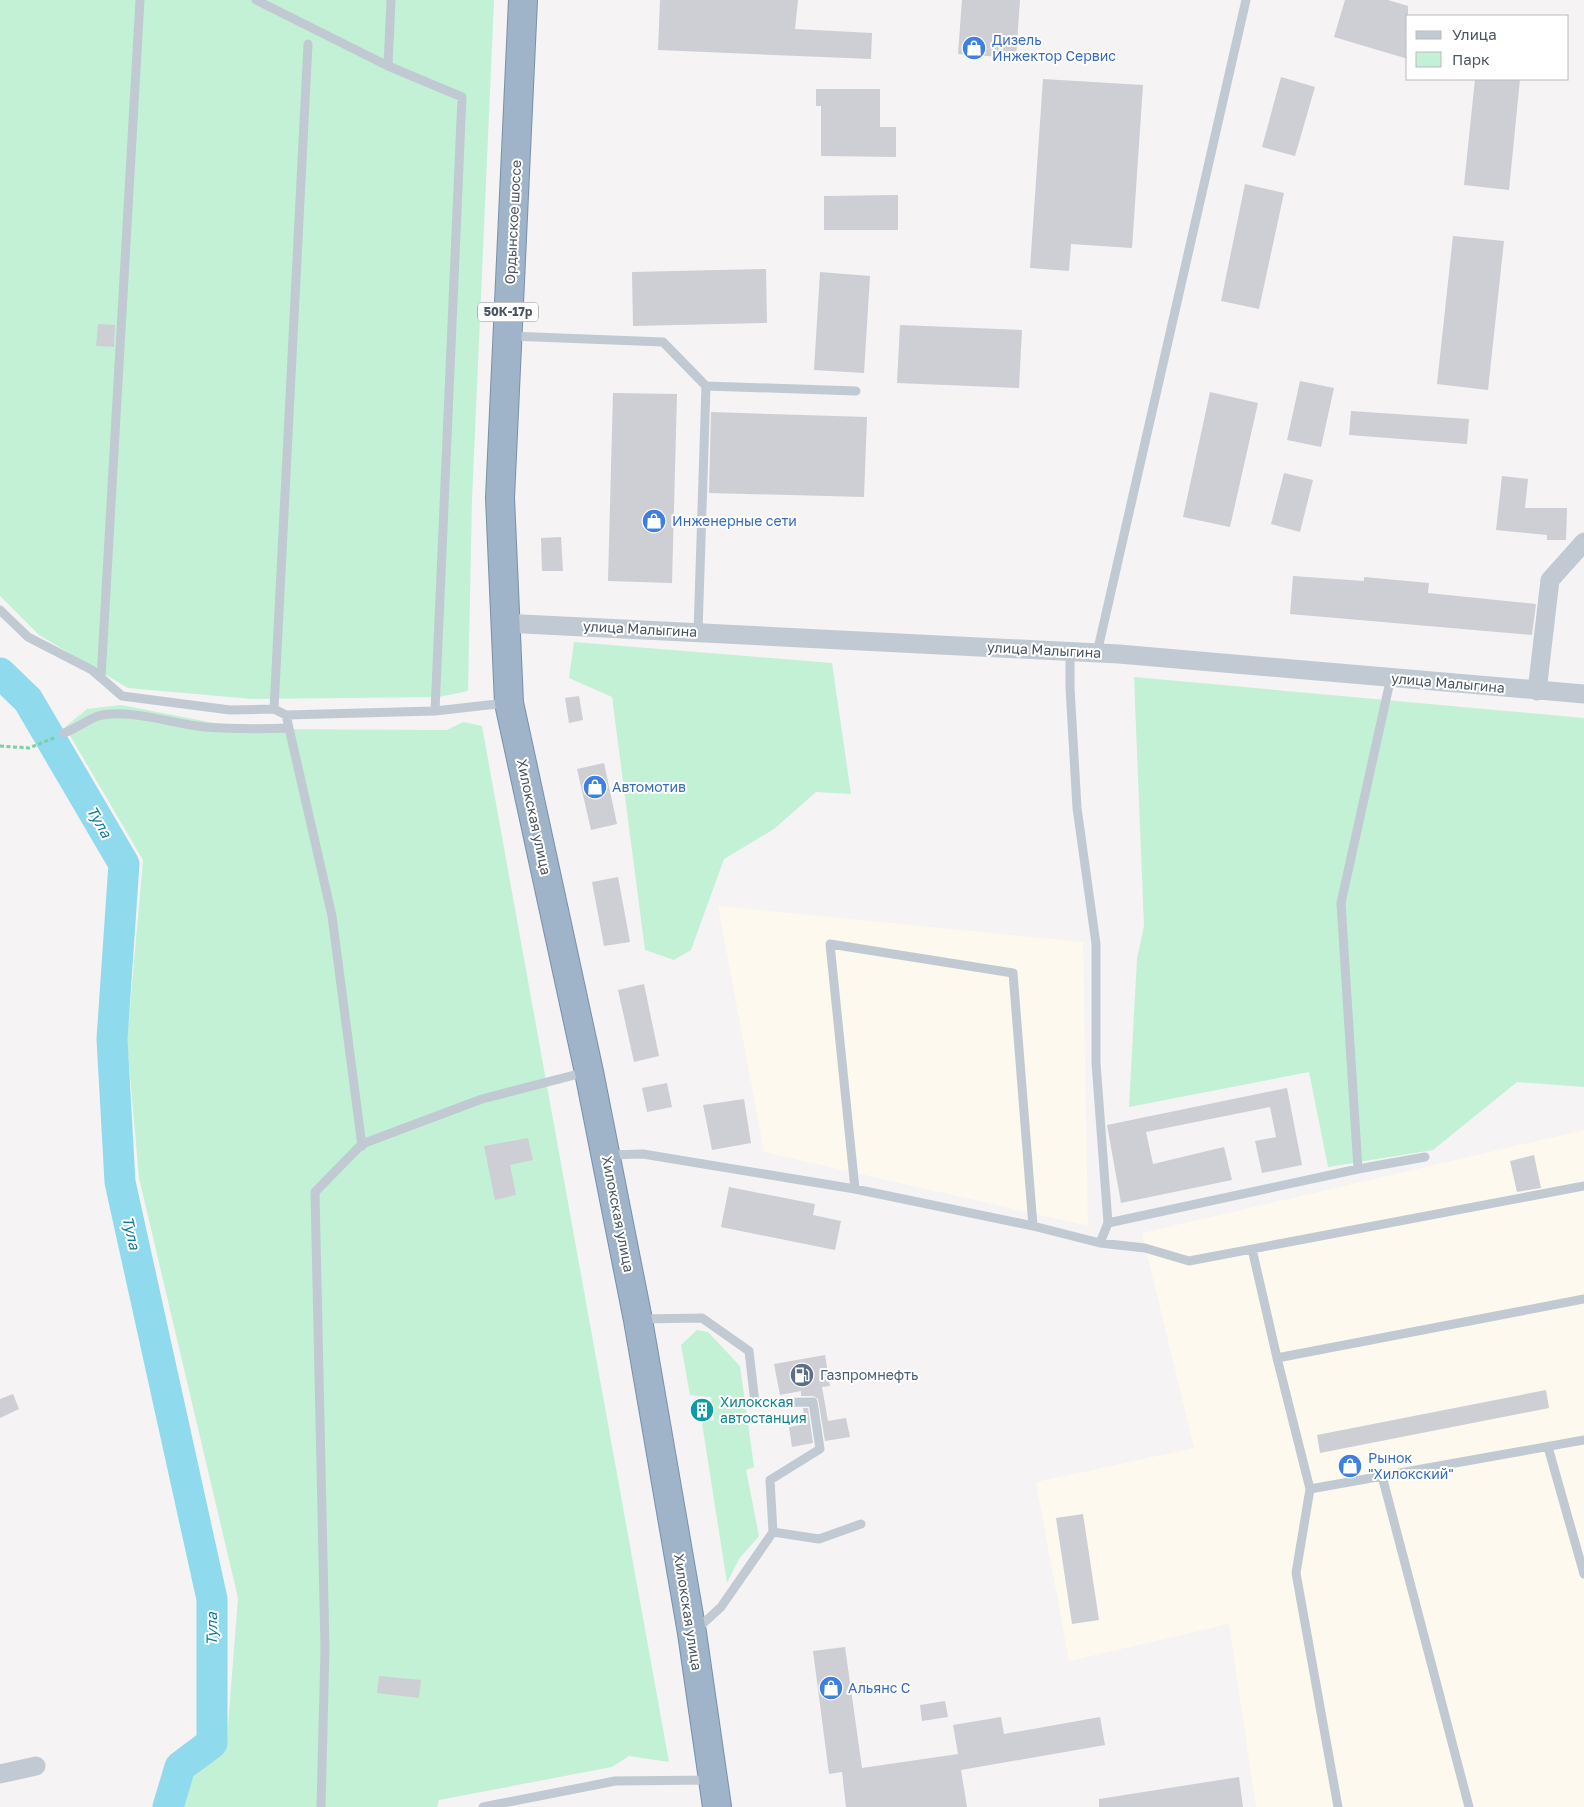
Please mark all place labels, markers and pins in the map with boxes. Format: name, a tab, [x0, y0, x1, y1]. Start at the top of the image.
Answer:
place label: Дизель Инжектор Сервис	[992, 31, 1116, 64]
shop icon: Дизель Инжектор Сервис	[961, 35, 987, 61]
shop icon: Инженерные сети	[641, 508, 667, 534]
place label: Инженерные сети	[672, 512, 797, 529]
shop icon: Автомотив	[582, 774, 608, 800]
place label: Автомотив	[612, 778, 686, 795]
fuel station icon: Газпромнефть	[789, 1362, 815, 1388]
place label: Газпромнефть	[820, 1366, 918, 1383]
place label: Хилокская автостанция	[720, 1393, 807, 1426]
building icon: Хилокская автостанция	[689, 1397, 715, 1423]
place label: Рынок "Хилокский"	[1368, 1449, 1454, 1482]
shop icon: Рынок "Хилокский"	[1337, 1453, 1363, 1479]
shop icon: Альянс С	[818, 1675, 844, 1701]
place label: Альянс С	[848, 1679, 910, 1696]

